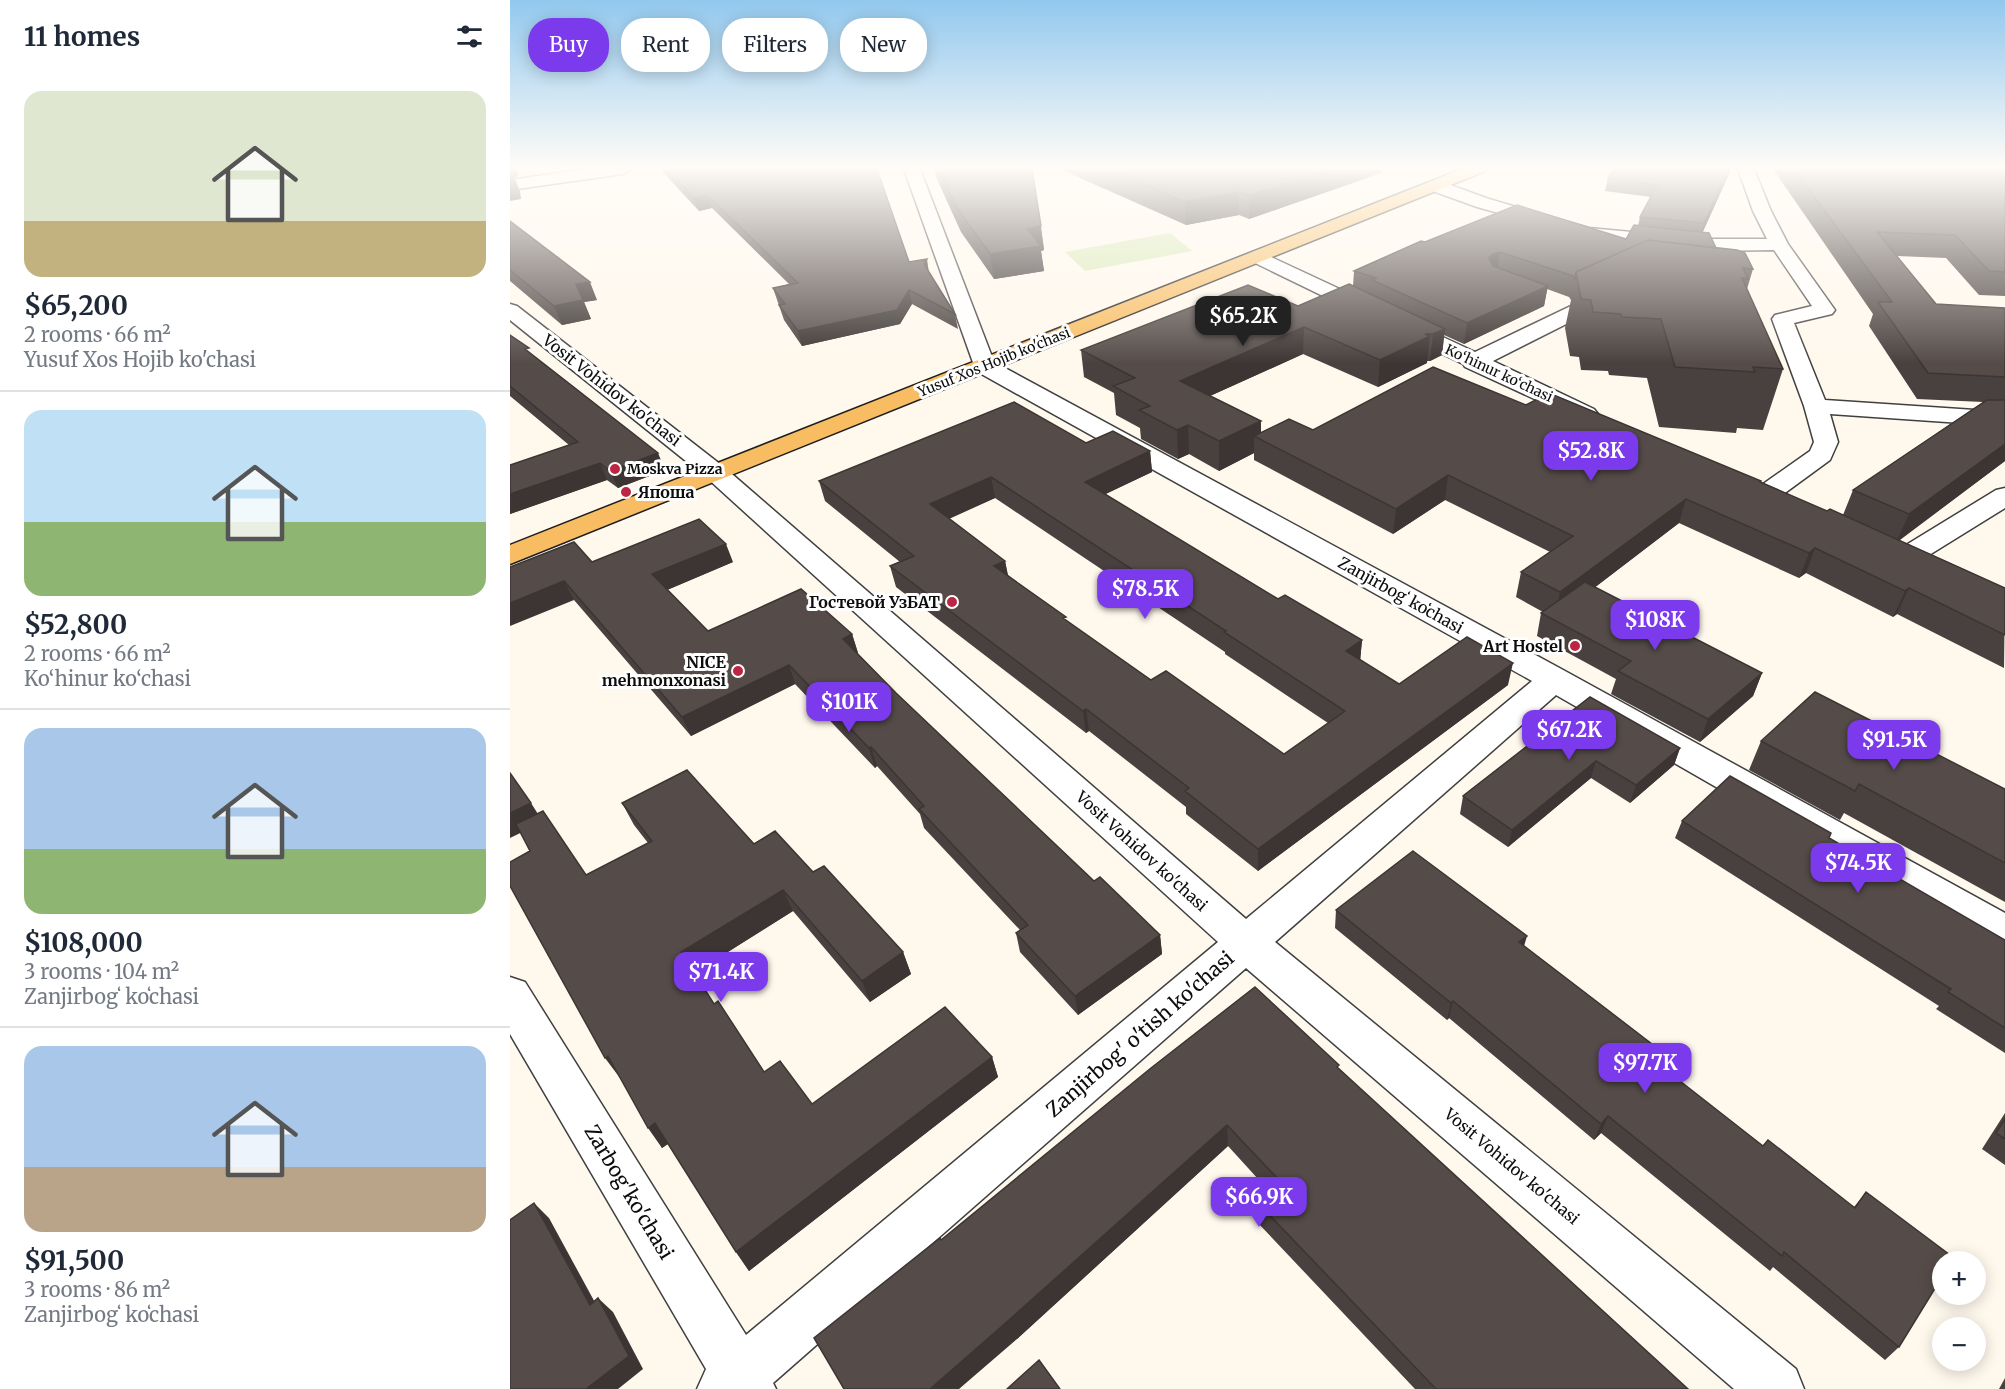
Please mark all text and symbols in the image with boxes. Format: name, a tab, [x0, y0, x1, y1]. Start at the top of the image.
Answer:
chip: Buy	[528, 18, 609, 72]
chip: Rent	[621, 18, 710, 72]
chip: Filters	[722, 18, 828, 72]
chip: New	[840, 18, 927, 72]
text: 11 homes	[24, 20, 140, 53]
icon: filters	[453, 20, 486, 53]
icon: home	[201, 130, 309, 238]
text: $65,200	[24, 289, 128, 322]
pin: $65.2K	[1194, 296, 1292, 347]
text: $65.2K	[1209, 303, 1277, 328]
text: 2 rooms · 66 m²	[24, 322, 171, 347]
street label: Yusuf Xos Hojib ko'chasi	[914, 323, 1073, 401]
street label: Vosit Vohidov ko'chasi	[538, 329, 685, 450]
street label: Ko‘hinur ko‘chasi	[1442, 340, 1556, 406]
text: Yusuf Xos Hojib ko'chasi	[24, 347, 256, 372]
pin: $52.8K	[1542, 431, 1640, 482]
text: $52.8K	[1557, 438, 1625, 463]
icon: home	[201, 449, 309, 557]
place label: Moskva Pizza	[627, 460, 723, 478]
marker: Moskva Pizza	[608, 462, 622, 476]
place label: Япоша	[638, 482, 695, 502]
marker: Япоша	[619, 485, 633, 499]
street label: Zanjirbogʻ koʻchasi	[1335, 552, 1467, 638]
pin: $78.5K	[1096, 569, 1194, 620]
text: $78.5K	[1111, 576, 1179, 601]
place label: Гостевой УзБАТ	[809, 592, 941, 612]
marker: Гостевой УзБАТ	[945, 595, 959, 609]
pin: $108K	[1613, 600, 1697, 651]
text: $108K	[1625, 607, 1686, 632]
text: $52,800	[24, 608, 127, 641]
place label: Art Hostel	[1482, 636, 1563, 656]
marker: Art Hostel	[1568, 639, 1582, 653]
text: 2 rooms · 66 m²	[24, 641, 171, 666]
place label: NICE mehmonxonasi	[602, 652, 727, 690]
marker: NICE mehmonxonasi	[731, 664, 745, 678]
text: Ko‘hinur ko‘chasi	[24, 666, 191, 691]
pin: $101K	[807, 682, 891, 733]
text: $101K	[820, 689, 878, 714]
pin: $67.2K	[1520, 710, 1618, 761]
text: $67.2K	[1536, 717, 1602, 742]
pin: $91.5K	[1845, 720, 1943, 771]
text: $91.5K	[1861, 727, 1927, 752]
icon: home	[201, 767, 309, 875]
street label: Vosit Vohidov ko'chasi	[1071, 786, 1212, 915]
pin: $74.5K	[1809, 843, 1907, 894]
text: $74.5K	[1825, 850, 1891, 875]
text: $108,000	[24, 926, 143, 959]
street label: Zanjirbog' o'tish ko'chasi	[1041, 945, 1239, 1122]
pin: $71.4K	[672, 952, 770, 1003]
text: 3 rooms · 104 m²	[24, 959, 179, 984]
text: $71.4K	[688, 959, 754, 984]
text: Zanjirbogʻ koʻchasi	[24, 984, 199, 1009]
pin: $97.7K	[1596, 1043, 1694, 1094]
text: $97.7K	[1612, 1050, 1678, 1075]
icon: home	[201, 1085, 309, 1193]
street label: Vosit Vohidov ko'chasi	[1440, 1103, 1584, 1228]
street label: Zarbog'ko'chasi	[579, 1120, 679, 1264]
pin: $66.9K	[1210, 1177, 1308, 1228]
text: $66.9K	[1225, 1184, 1293, 1209]
text: $91,500	[24, 1244, 124, 1277]
map controls	[1932, 1251, 1986, 1371]
button: +	[1932, 1251, 1986, 1305]
text: 3 rooms · 86 m²	[24, 1277, 170, 1302]
text: Zanjirbogʻ koʻchasi	[24, 1302, 199, 1327]
button: −	[1932, 1317, 1986, 1371]

